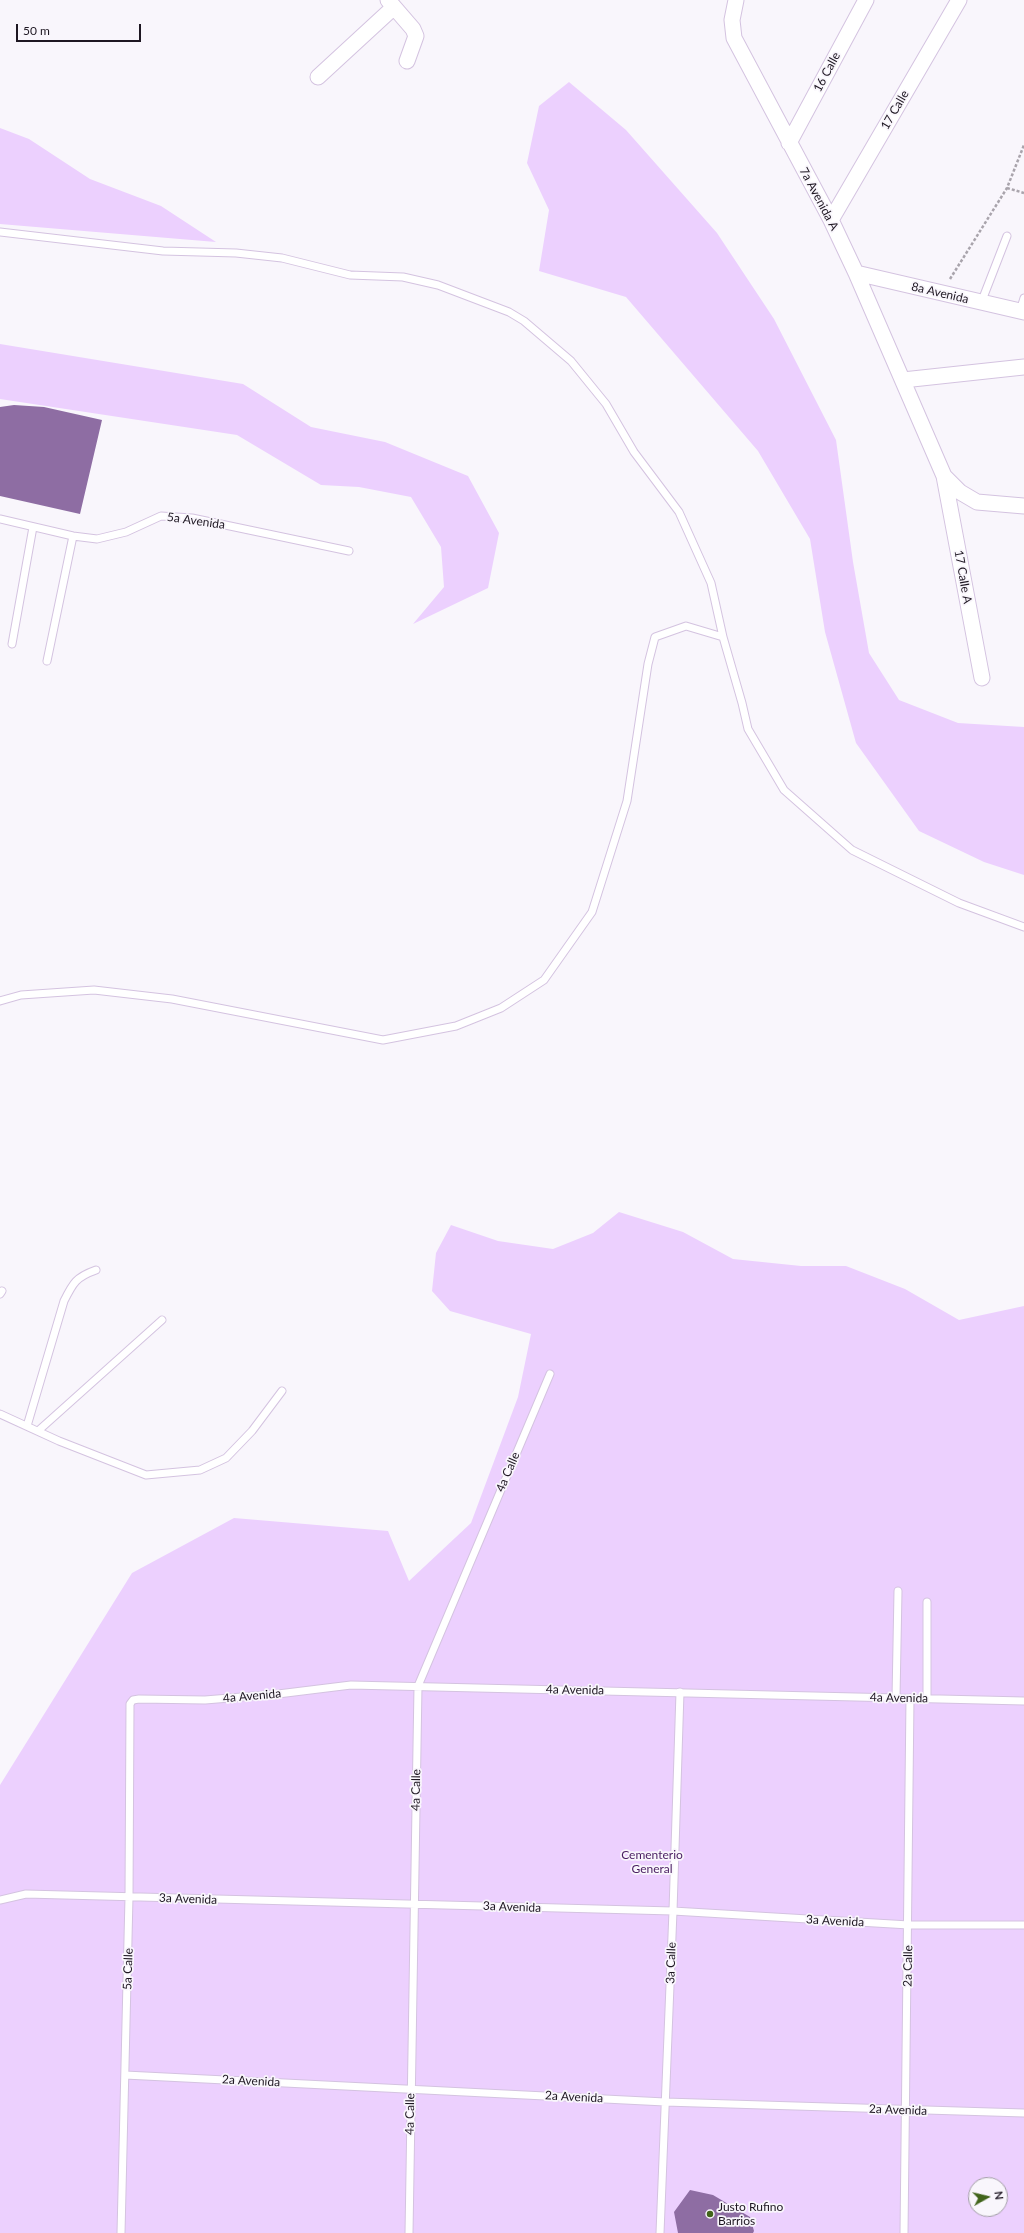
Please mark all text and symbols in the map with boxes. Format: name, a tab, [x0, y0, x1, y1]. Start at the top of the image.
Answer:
scale bar	[18, 16, 143, 42]
text: 50 m	[23, 23, 50, 38]
street label: 16 Calle	[811, 50, 843, 94]
street label: 17 Calle	[878, 88, 912, 132]
street label: 7a Avenida A	[796, 165, 842, 233]
street label: 8a Avenida	[910, 279, 970, 307]
street label: 5a Avenida	[166, 510, 226, 532]
street label: 17 Calle A	[951, 549, 975, 605]
street label: 4a Calle	[493, 1450, 523, 1494]
street label: 4a Avenida	[546, 1682, 604, 1698]
street label: 4a Avenida	[222, 1686, 282, 1706]
street label: 4a Avenida	[870, 1690, 928, 1706]
street label: 4a Calle	[408, 1769, 424, 1811]
park label: Cementerio General	[621, 1848, 683, 1876]
street label: 3a Avenida	[159, 1891, 217, 1907]
street label: 3a Avenida	[483, 1899, 541, 1915]
street label: 3a Avenida	[806, 1912, 864, 1930]
street label: 3a Calle	[663, 1942, 679, 1984]
street label: 2a Calle	[900, 1945, 916, 1987]
street label: 5a Calle	[120, 1948, 136, 1990]
street label: 2a Avenida	[222, 2072, 280, 2090]
street label: 2a Avenida	[545, 2088, 603, 2106]
street label: 4a Calle	[402, 2093, 418, 2135]
street label: 2a Avenida	[869, 2102, 927, 2118]
north arrow	[968, 2177, 1008, 2217]
text: N	[992, 2190, 1006, 2200]
place label: Justo Rufino Barrios	[718, 2200, 783, 2228]
marker: Justo Rufino Barrios	[705, 2209, 715, 2219]

